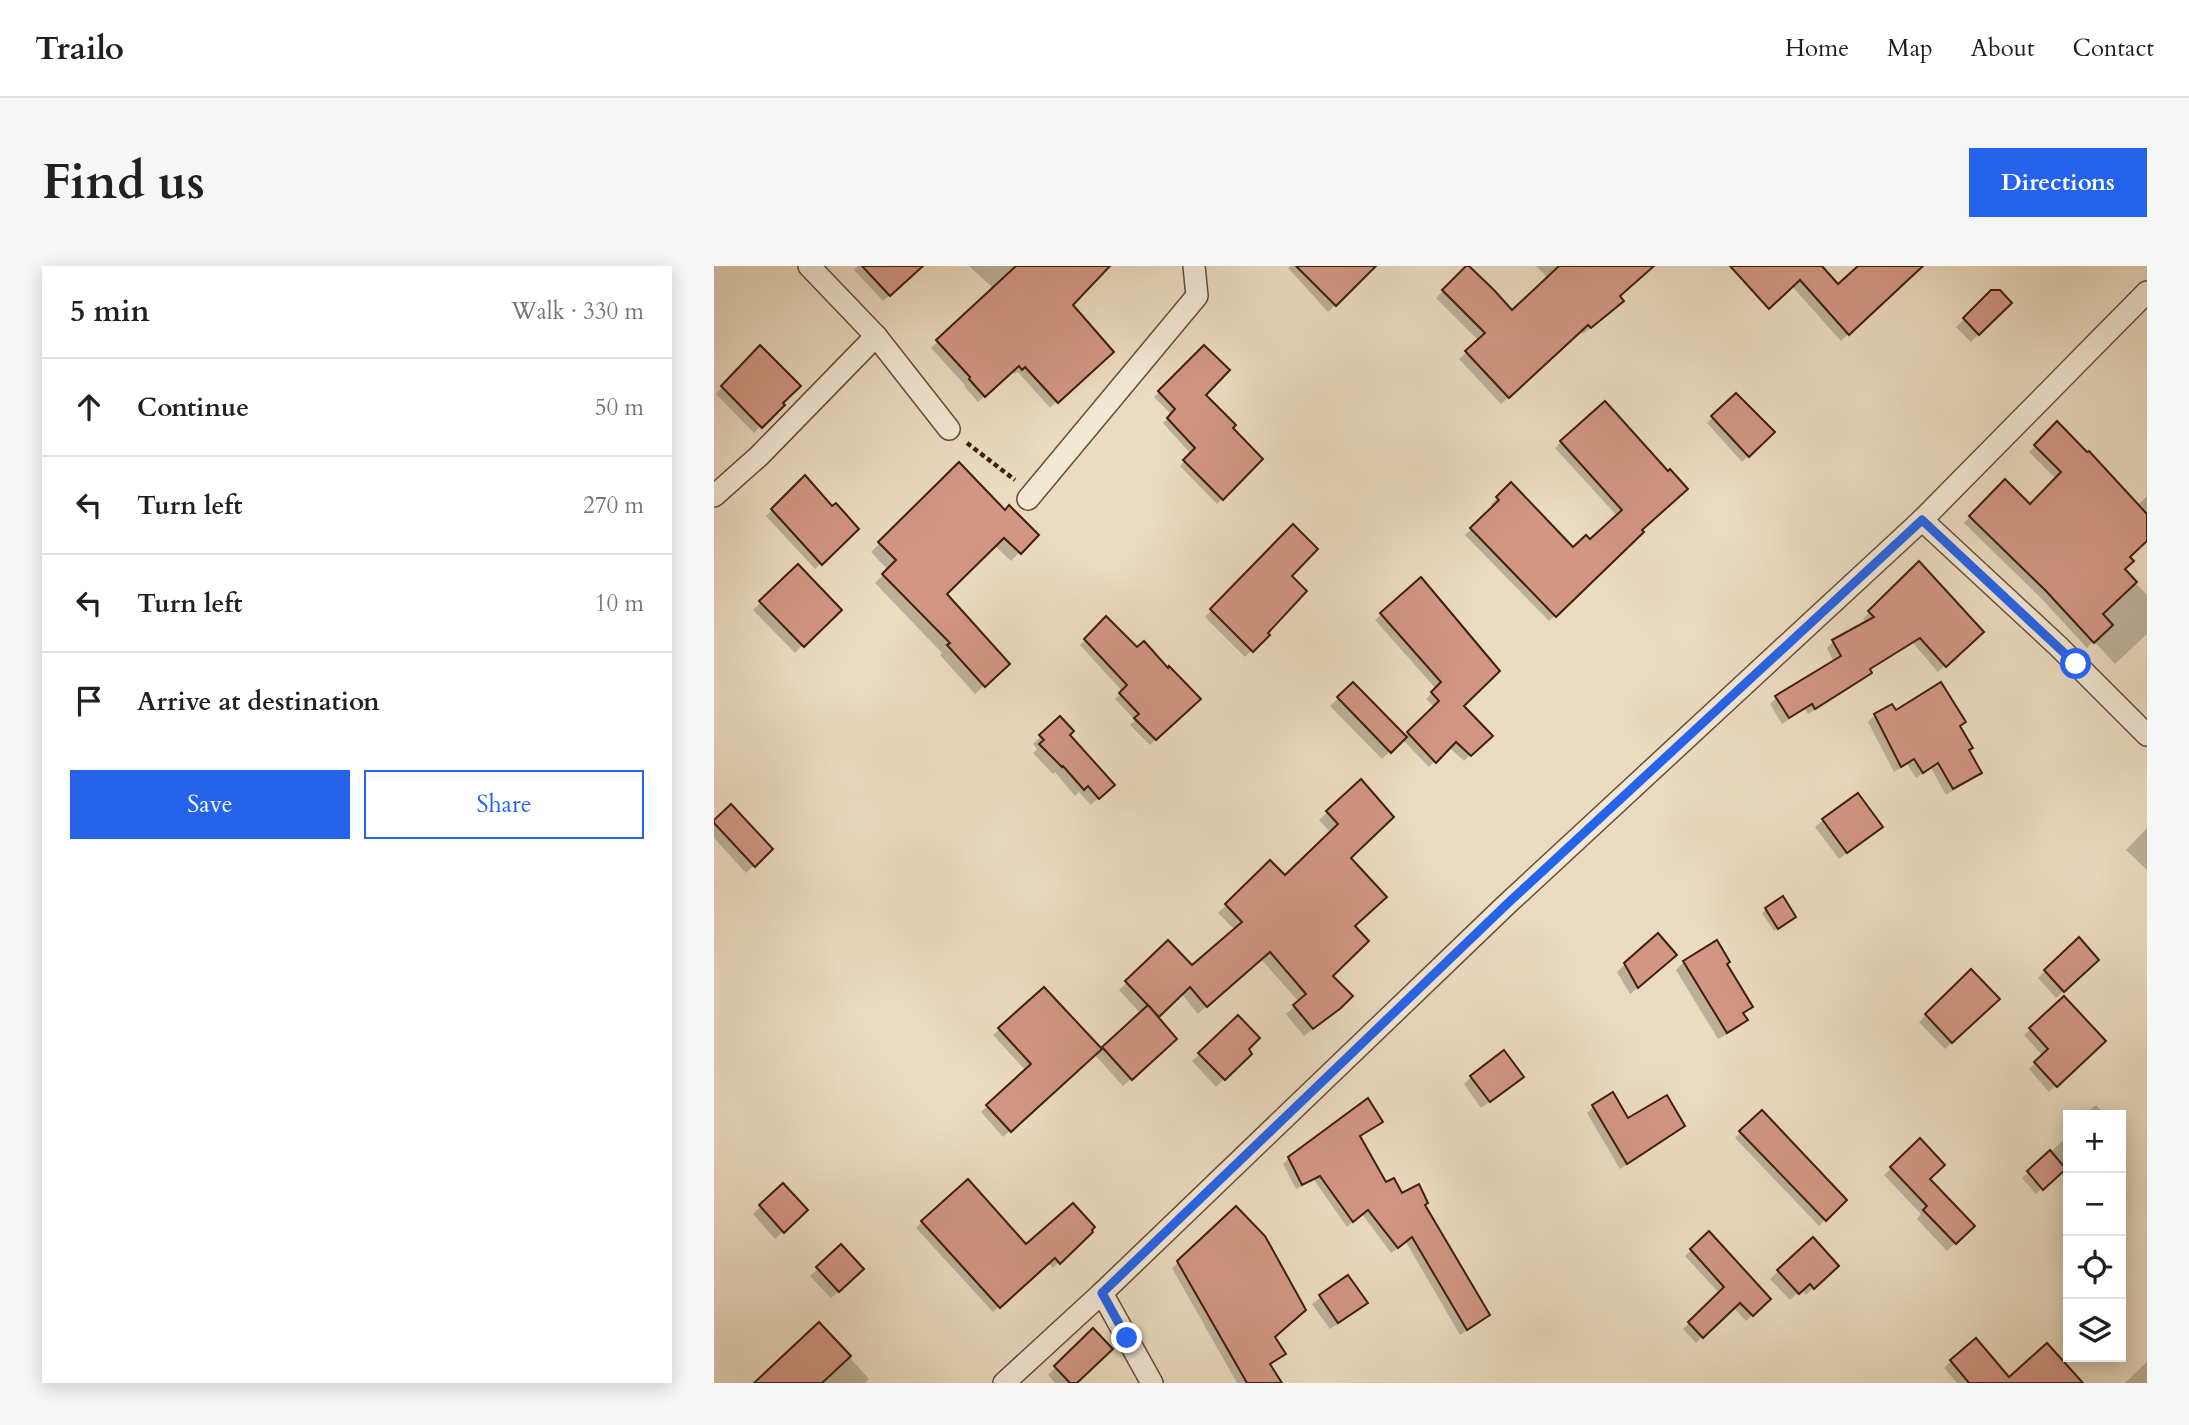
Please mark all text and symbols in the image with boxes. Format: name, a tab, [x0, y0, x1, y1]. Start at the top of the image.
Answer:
text: Trailo	[35, 26, 124, 71]
text: Home	[1785, 32, 1849, 65]
text: Map	[1887, 32, 1933, 65]
text: About	[1971, 32, 2035, 65]
text: Contact	[2073, 32, 2154, 65]
button: Directions	[1969, 148, 2147, 217]
text: Find us	[42, 149, 205, 216]
text: 5 min	[70, 291, 150, 332]
text: Walk · 330 m	[511, 296, 644, 327]
icon: ahead	[70, 388, 108, 426]
text: Continue	[137, 390, 249, 425]
text: 50 m	[595, 392, 644, 423]
icon: left	[70, 486, 108, 524]
text: Turn left	[137, 488, 242, 523]
text: 270 m	[583, 490, 644, 521]
icon: left	[70, 584, 108, 622]
text: Turn left	[137, 586, 242, 621]
text: 10 m	[595, 588, 644, 619]
route start	[2060, 648, 2091, 679]
icon: arrive	[70, 682, 108, 720]
text: Arrive at destination	[137, 684, 380, 719]
button: Save	[70, 770, 350, 839]
button: Share	[364, 770, 644, 839]
map controls	[2063, 1110, 2126, 1362]
button: +	[2063, 1110, 2126, 1173]
button: −	[2063, 1173, 2126, 1236]
button: locate	[2063, 1236, 2126, 1299]
button: layers	[2063, 1299, 2126, 1362]
route end	[1111, 1322, 1142, 1353]

